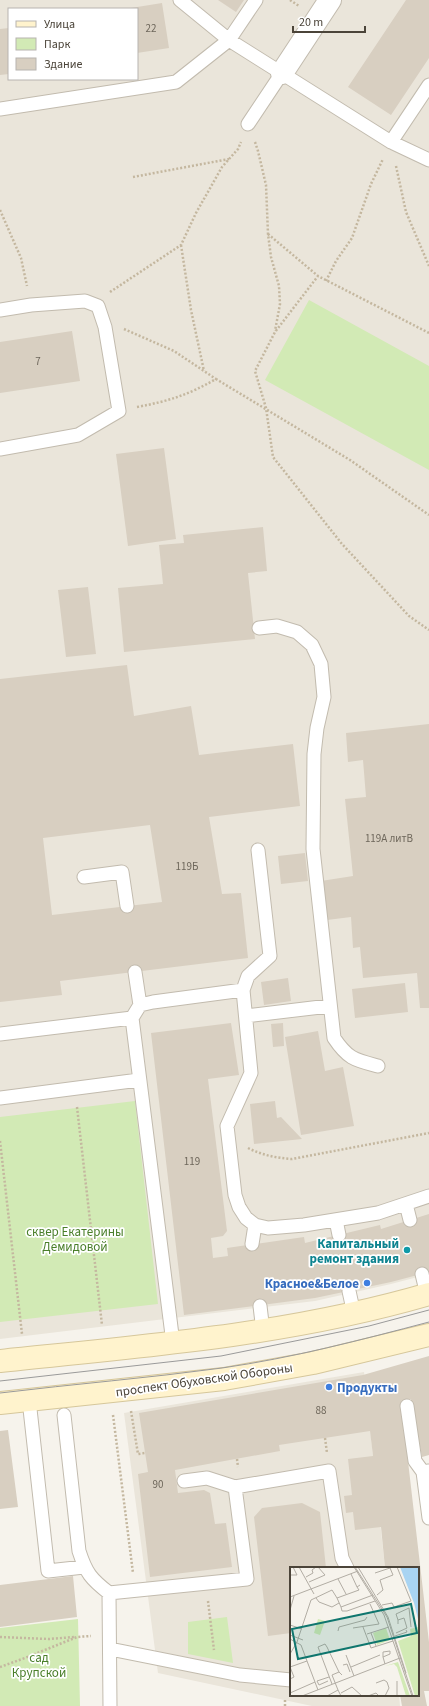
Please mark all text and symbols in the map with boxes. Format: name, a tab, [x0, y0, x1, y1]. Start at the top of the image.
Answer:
legend	[8, 8, 138, 80]
scale bar	[293, 8, 365, 34]
text: 20 m	[299, 14, 323, 31]
text: Улица	[44, 16, 75, 33]
house number: 22	[146, 21, 156, 36]
text: Парк	[44, 36, 70, 53]
text: Здание	[44, 56, 83, 73]
house number: 7	[35, 354, 41, 369]
house number: 119А литВ	[365, 831, 414, 846]
house number: 119Б	[176, 859, 198, 874]
house number: 119	[184, 1154, 200, 1169]
park label: сквер Екатерины Демидовой	[26, 1223, 124, 1256]
place label: Капитальный ремонт здания	[309, 1235, 399, 1268]
marker: Капитальный ремонт здания	[402, 1245, 412, 1255]
place label: Красное&Белое	[265, 1275, 359, 1293]
marker: Красное&Белое	[362, 1278, 372, 1288]
street label: проспект Обуховской Обороны	[114, 1359, 294, 1401]
place label: Продукты	[337, 1379, 397, 1397]
marker: Продукты	[324, 1382, 334, 1392]
house number: 88	[316, 1403, 327, 1418]
house number: 90	[153, 1477, 163, 1492]
inset map	[290, 1567, 419, 1696]
park label: сад Крупской	[12, 1649, 66, 1682]

